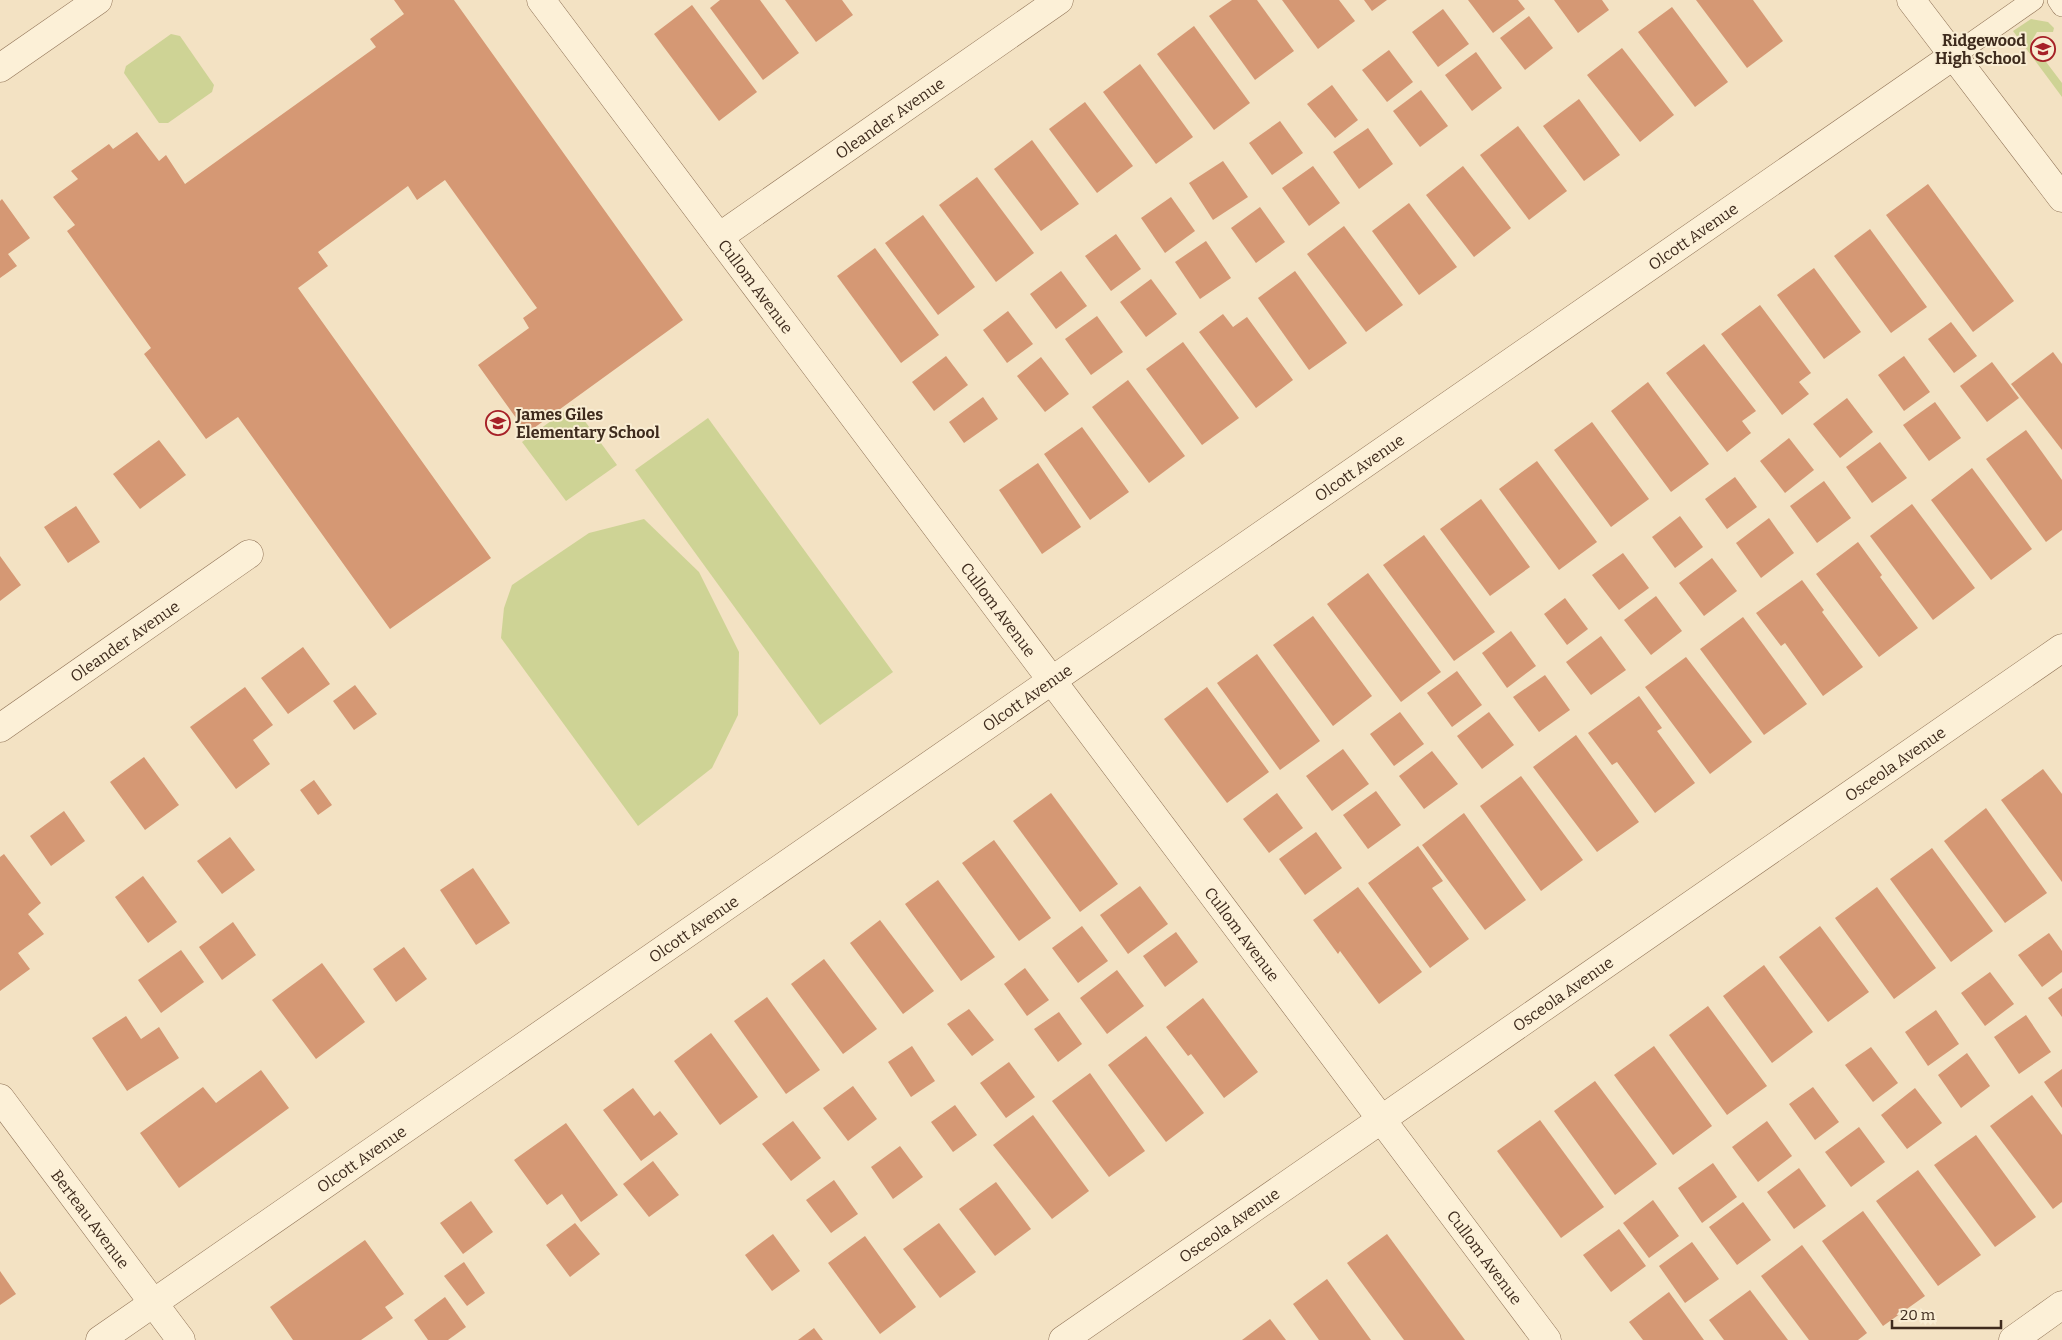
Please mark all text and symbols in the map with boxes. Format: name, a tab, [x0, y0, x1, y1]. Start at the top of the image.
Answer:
place label: Ridgewood High School	[1935, 31, 2026, 68]
school or university icon: Ridgewood High School	[2030, 36, 2056, 62]
street label: Oleander Avenue	[832, 74, 948, 163]
street label: Olcott Avenue	[1645, 199, 1742, 274]
street label: Cullom Avenue	[714, 236, 797, 337]
place label: James Giles Elementary School	[515, 405, 660, 442]
school or university icon: James Giles Elementary School	[485, 410, 511, 436]
street label: Olcott Avenue	[1311, 430, 1408, 505]
street label: Cullom Avenue	[957, 559, 1040, 661]
street label: Oleander Avenue	[67, 597, 183, 686]
street label: Olcott Avenue	[979, 660, 1076, 736]
street label: Osceola Avenue	[1841, 723, 1949, 806]
street label: Cullom Avenue	[1200, 883, 1283, 985]
street label: Olcott Avenue	[645, 892, 742, 967]
street label: Osceola Avenue	[1509, 953, 1617, 1036]
street label: Olcott Avenue	[313, 1122, 410, 1197]
street label: Berteau Avenue	[47, 1166, 133, 1272]
street label: Osceola Avenue	[1175, 1184, 1283, 1267]
street label: Cullom Avenue	[1443, 1207, 1526, 1308]
scale bar	[1892, 1298, 2001, 1330]
text: 20 m	[1900, 1306, 1936, 1324]

